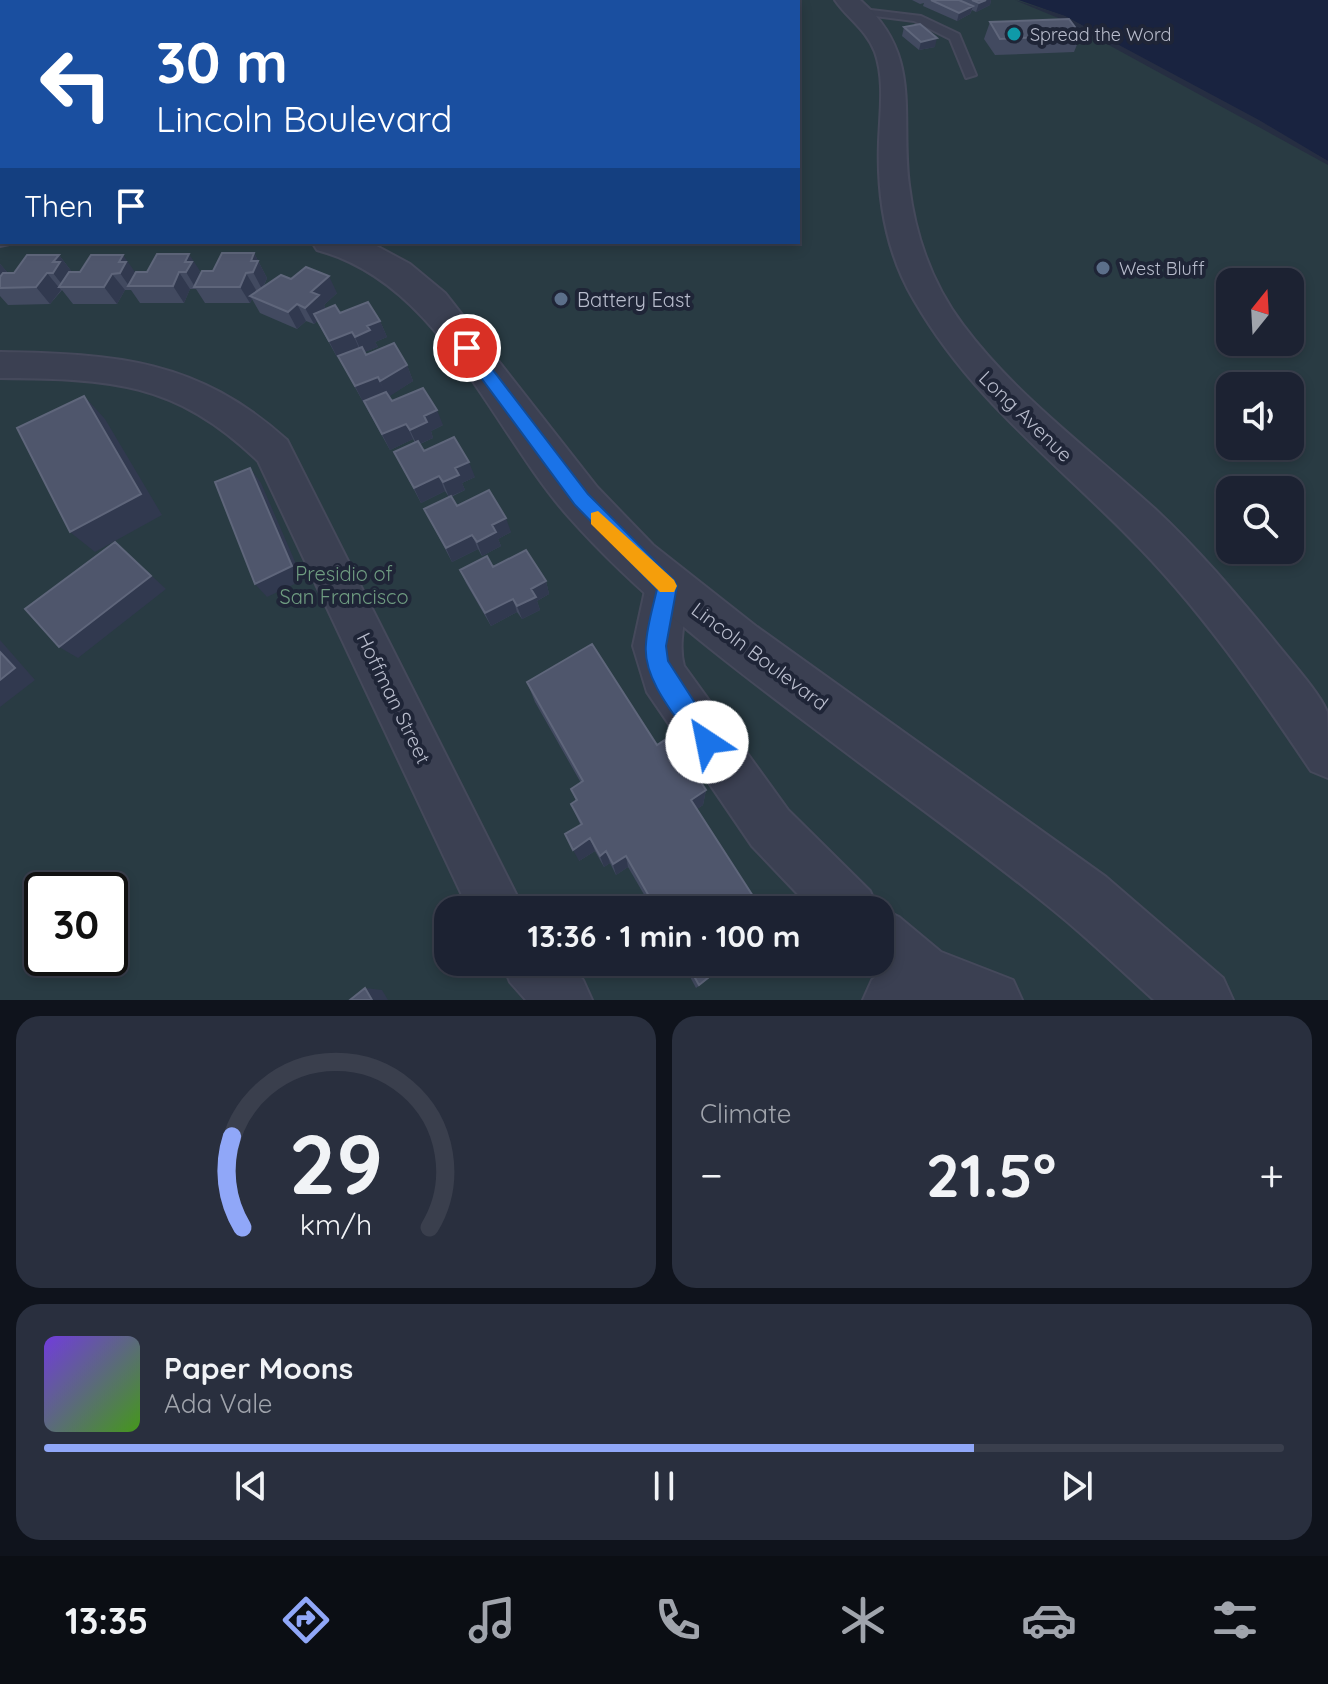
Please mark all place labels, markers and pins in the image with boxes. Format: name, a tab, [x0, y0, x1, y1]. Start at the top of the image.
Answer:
place label: Spread the Word	[1030, 23, 1171, 46]
marker: Spread the Word	[1005, 25, 1023, 43]
place label: West Bluff	[1119, 257, 1205, 280]
marker: West Bluff	[1094, 259, 1112, 277]
place label: Battery East	[577, 287, 691, 312]
marker: Battery East	[552, 290, 570, 308]
pin	[433, 314, 501, 382]

